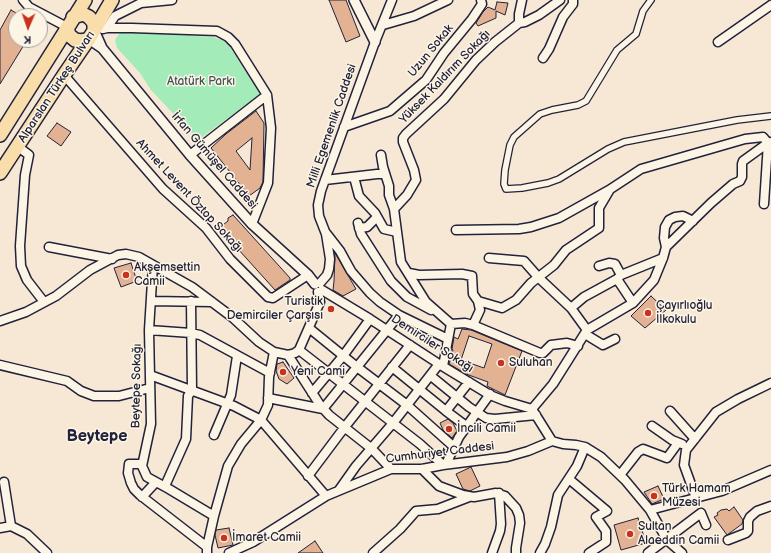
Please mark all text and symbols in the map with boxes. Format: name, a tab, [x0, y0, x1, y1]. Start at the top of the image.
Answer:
north arrow	[8, 8, 48, 48]
street label: Uzun Sokak	[405, 22, 457, 80]
street label: Yüksek Kaldırım Sokağı	[397, 27, 493, 127]
street label: Alparslan Türkeş Bulvarı	[16, 29, 98, 145]
text: K	[24, 33, 32, 46]
street label: Milli Egemenlik Caddesi	[304, 62, 360, 190]
park label: Atatürk Parkı	[167, 75, 235, 89]
street label: İrfan Gümüşel Caddesi	[168, 109, 260, 213]
street label: Ahmet Levent Öztop Sokağı	[133, 136, 245, 256]
place label: Akşemsettin Camii	[134, 261, 200, 289]
marker: Akşemsettin Camii	[121, 270, 131, 280]
place label: Turistik Demirciler Çarşısı	[227, 295, 323, 323]
place label: Çayırlıoğlu İlkokulu	[656, 299, 713, 327]
marker: Turistik Demirciler Çarşısı	[326, 304, 336, 314]
marker: Çayırlıoğlu İlkokulu	[643, 308, 653, 318]
street label: Demirciler Sokağı	[388, 312, 476, 376]
street label: Beytepe Sokağı	[129, 344, 145, 428]
place label: Suluhan	[509, 356, 552, 370]
marker: Suluhan	[496, 358, 506, 368]
place label: Yeni Cami	[291, 365, 345, 379]
marker: Yeni Cami	[278, 367, 288, 377]
place label: İncili Camii	[457, 422, 516, 436]
marker: İncili Camii	[444, 424, 454, 434]
district label: Beytepe	[67, 427, 127, 447]
street label: Cumhuriyet Caddesi	[385, 439, 495, 467]
place label: Türk Hamam Müzesi	[662, 482, 731, 510]
marker: Türk Hamam Müzesi	[649, 491, 659, 501]
place label: Sultan Alaeddin Camii	[638, 520, 719, 548]
marker: Sultan Alaeddin Camii	[625, 529, 635, 539]
place label: İmaret Camii	[232, 531, 301, 545]
marker: İmaret Camii	[219, 533, 229, 543]

